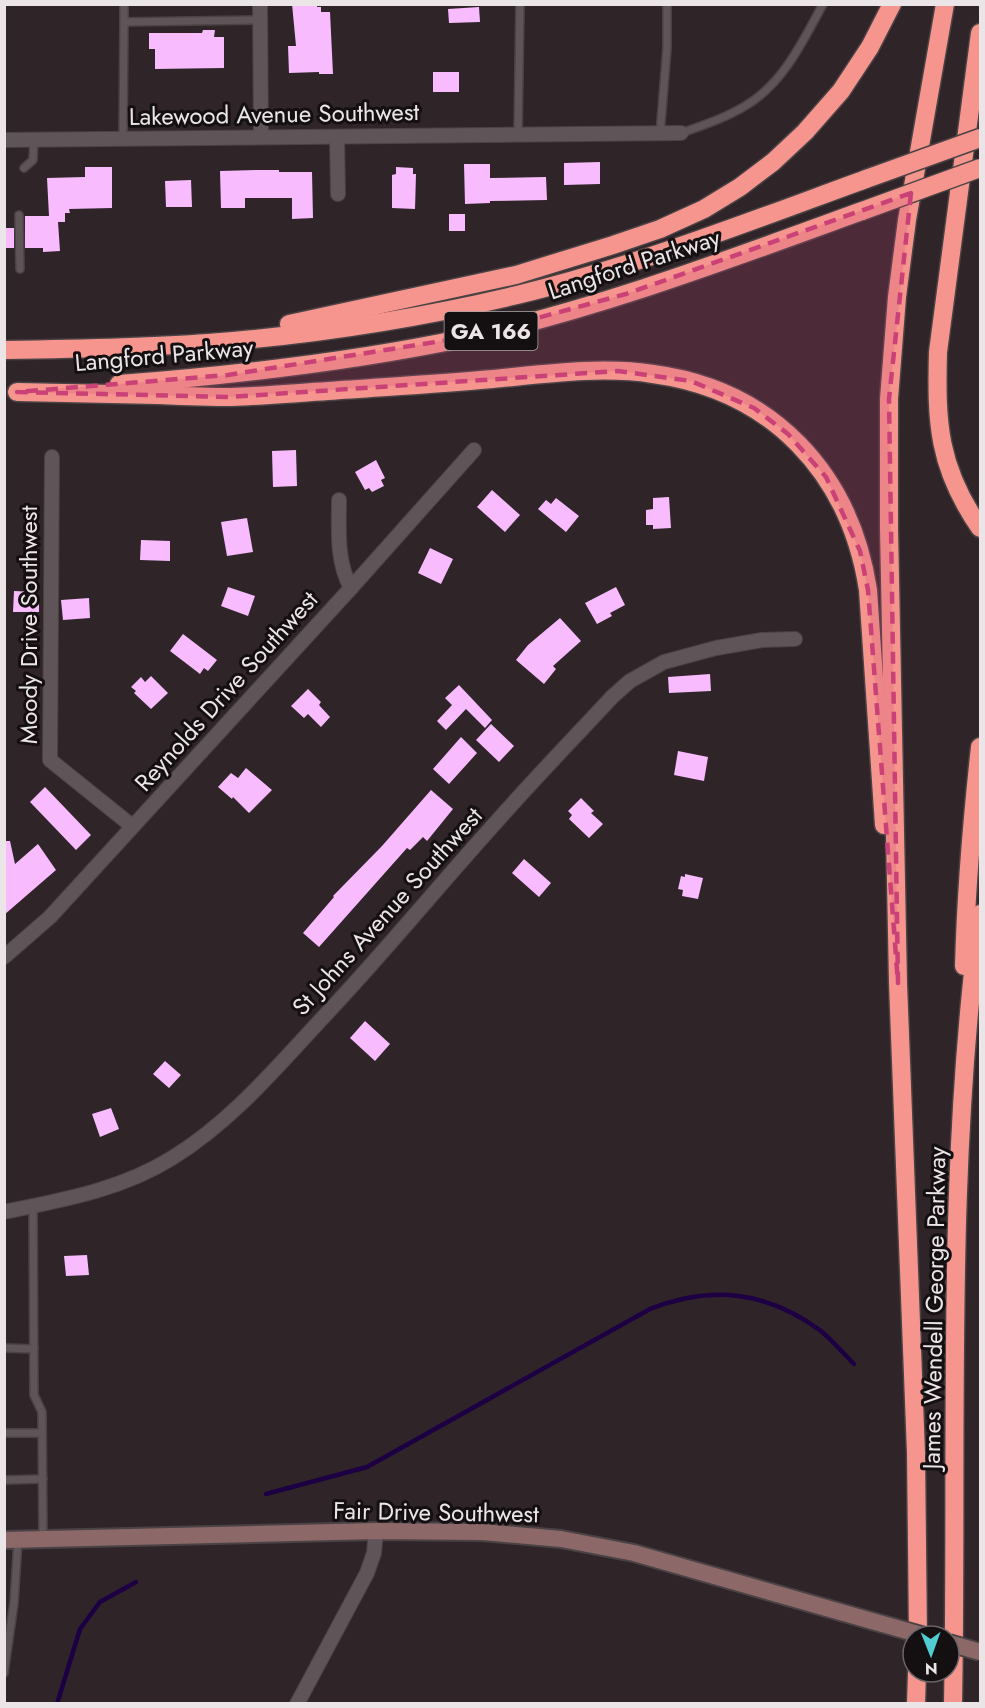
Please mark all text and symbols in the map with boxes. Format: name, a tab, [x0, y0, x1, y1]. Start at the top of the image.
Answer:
street label: Lakewood Avenue Southwest	[129, 94, 420, 134]
street label: Langford Parkway	[543, 220, 725, 308]
road number: GA 166	[444, 312, 538, 350]
street label: Langford Parkway	[73, 330, 255, 380]
street label: Moody Drive Southwest	[11, 506, 46, 744]
street label: Reynolds Drive Southwest	[126, 583, 326, 799]
street label: St Johns Avenue Southwest	[284, 799, 490, 1023]
street label: James Wendell George Parkway	[914, 1146, 954, 1473]
street label: Fair Drive Southwest	[333, 1493, 539, 1531]
north arrow	[901, 1624, 961, 1684]
text: N	[925, 1657, 938, 1680]

